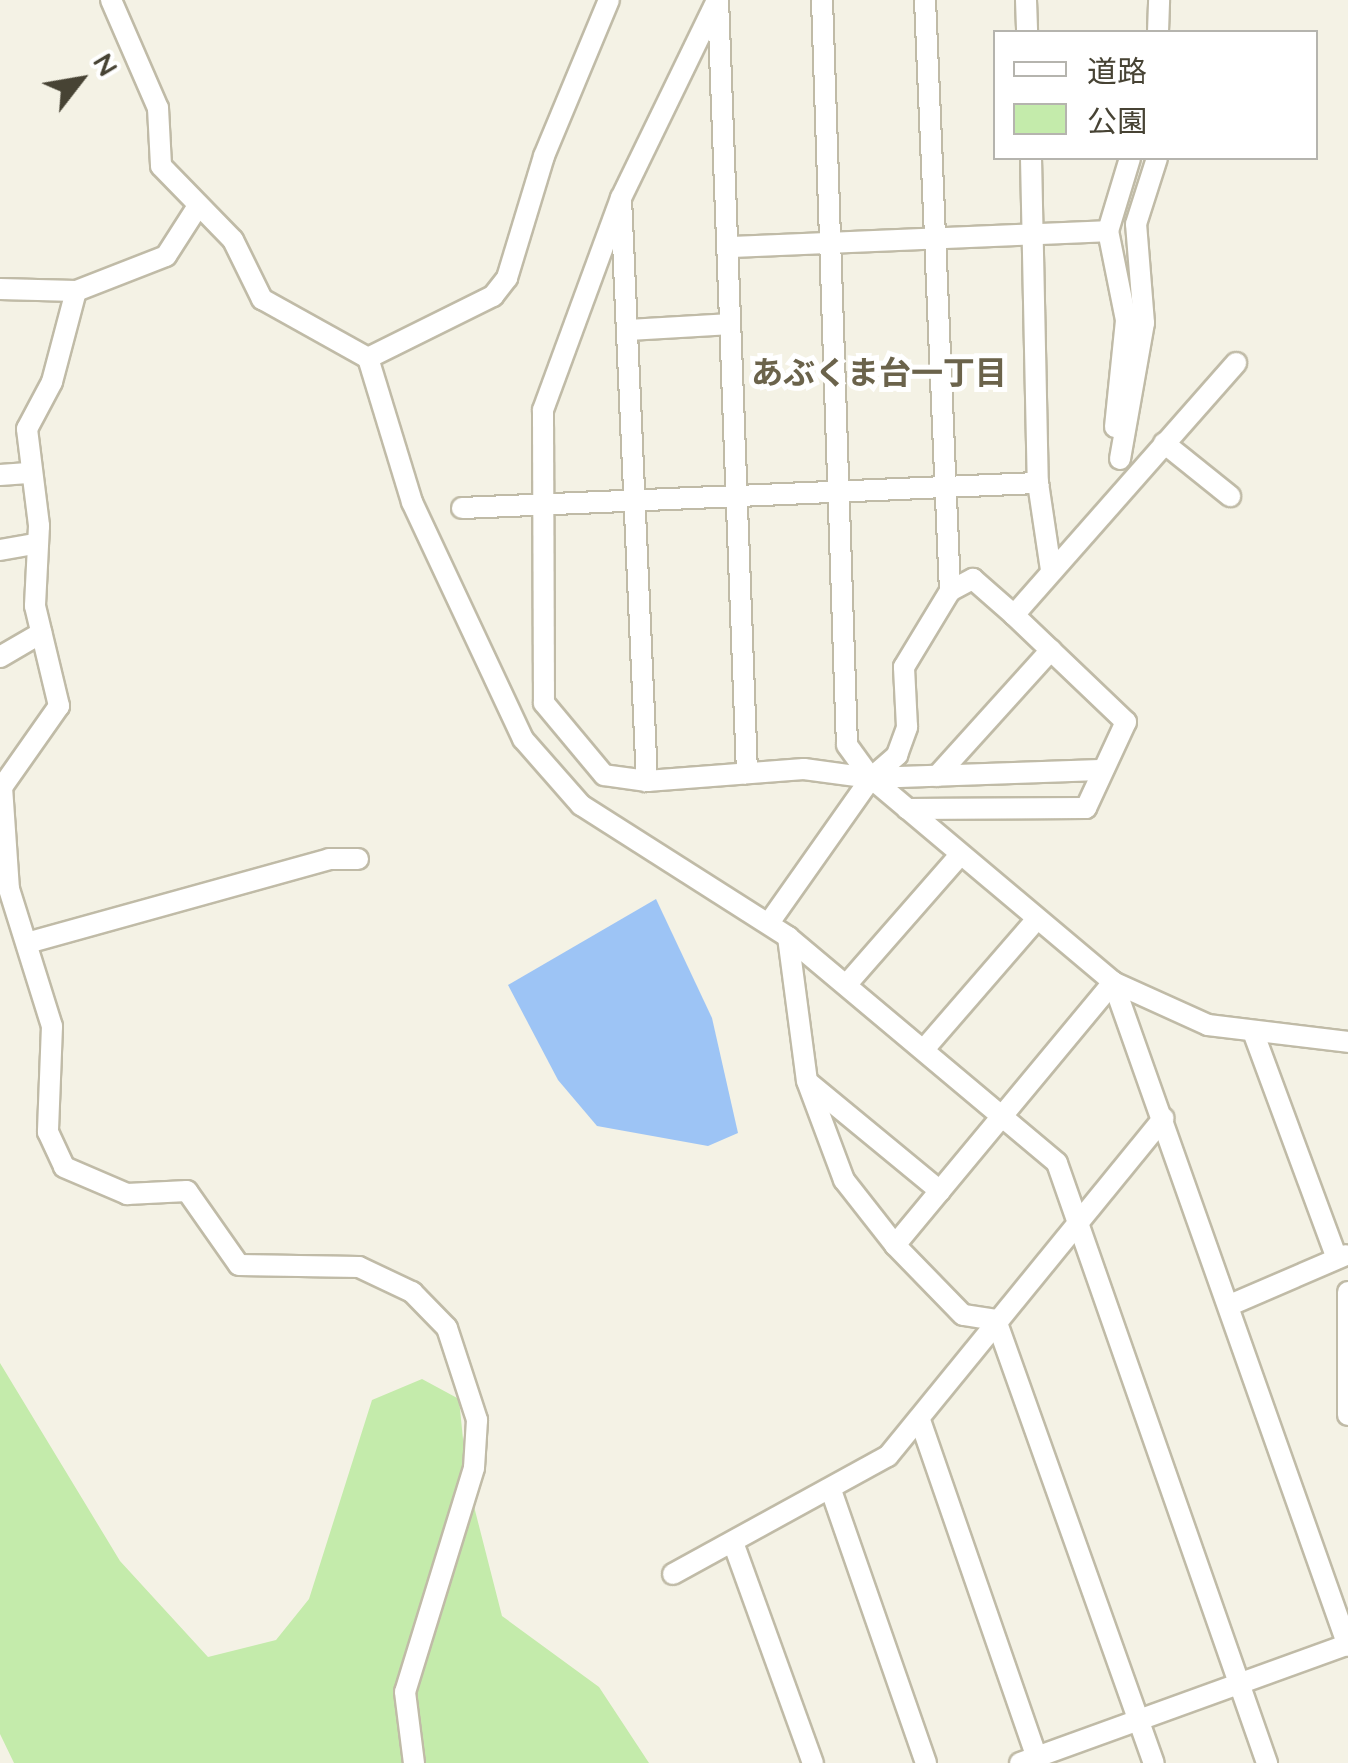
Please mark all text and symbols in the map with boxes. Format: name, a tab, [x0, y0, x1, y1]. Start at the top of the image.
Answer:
north arrow	[30, 30, 130, 130]
legend	[993, 30, 1318, 160]
text: N	[86, 46, 126, 82]
text: 道路	[1087, 52, 1147, 90]
text: 公園	[1087, 102, 1147, 140]
district label: あぶくま台一丁目	[751, 353, 1007, 391]

